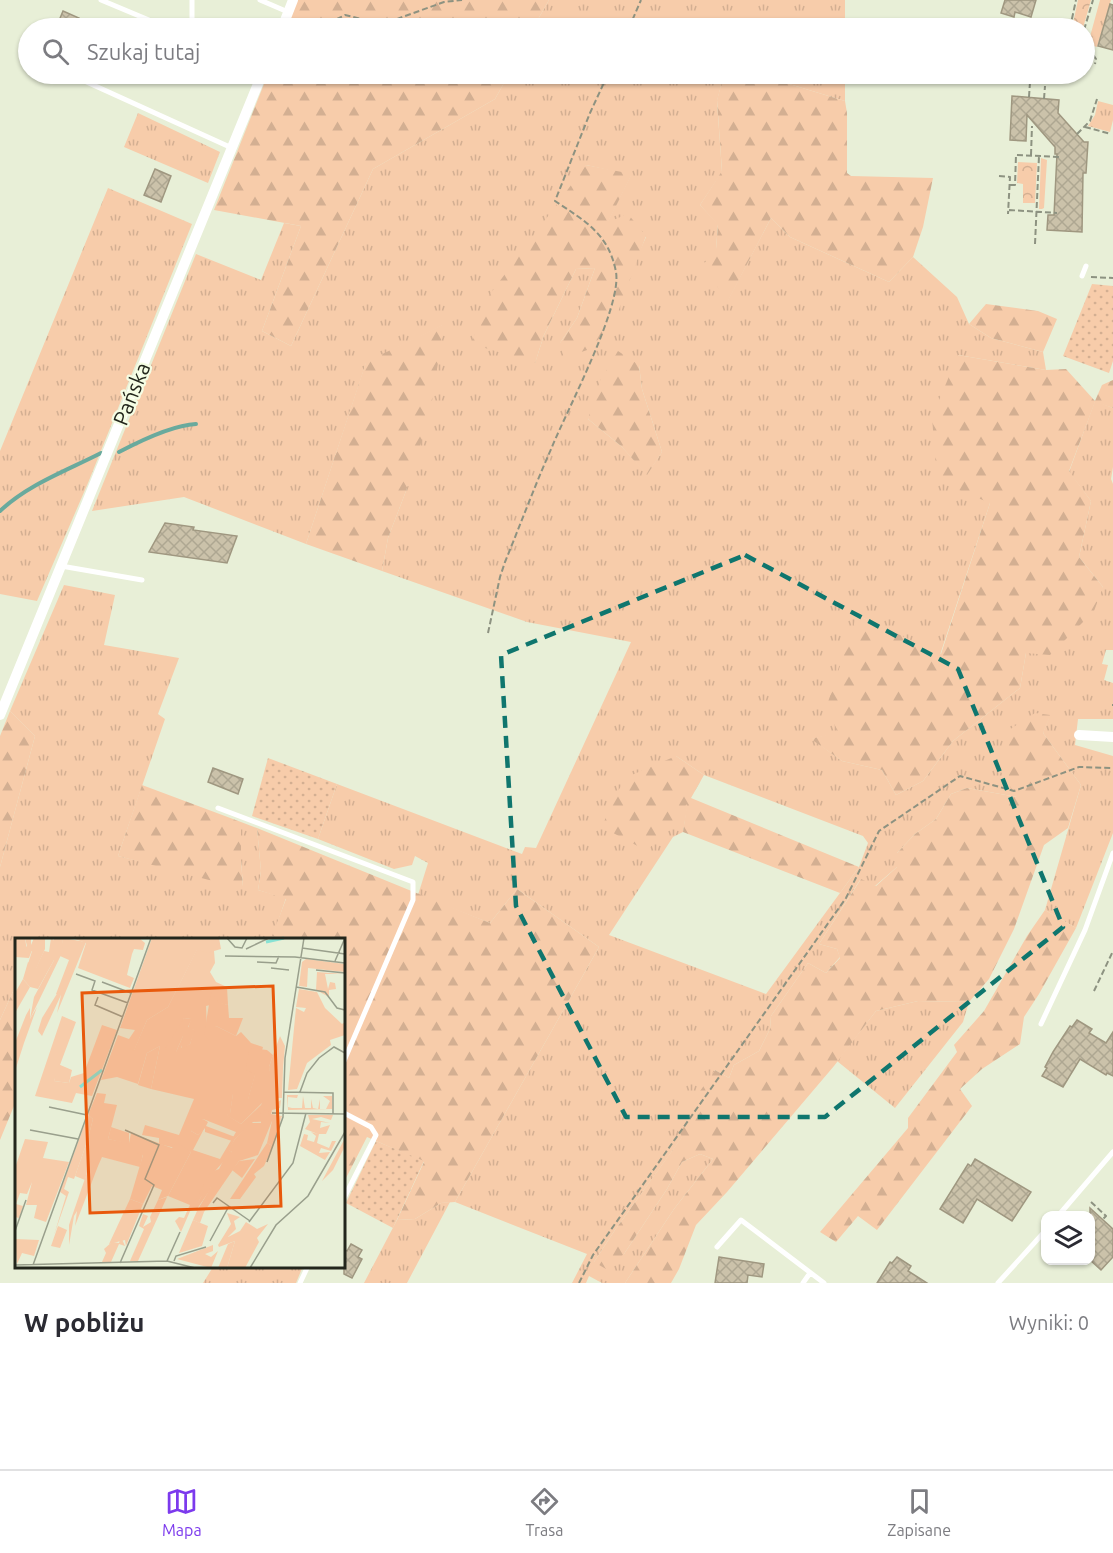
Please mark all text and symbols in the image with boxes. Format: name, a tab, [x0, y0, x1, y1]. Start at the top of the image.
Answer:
search box	[18, 18, 1095, 84]
icon: search	[39, 35, 72, 68]
text: Szukaj tutaj	[87, 39, 200, 64]
street label: Pańska	[108, 359, 154, 429]
inset map	[15, 938, 345, 1268]
map controls	[1041, 1211, 1095, 1265]
button: layers	[1041, 1211, 1095, 1265]
text: W pobliżu	[24, 1308, 145, 1337]
text: Wyniki: 0	[1009, 1311, 1089, 1334]
tab: Mapa	[162, 1485, 202, 1539]
tab: Trasa	[526, 1485, 563, 1539]
tab: Zapisane	[887, 1485, 951, 1539]

